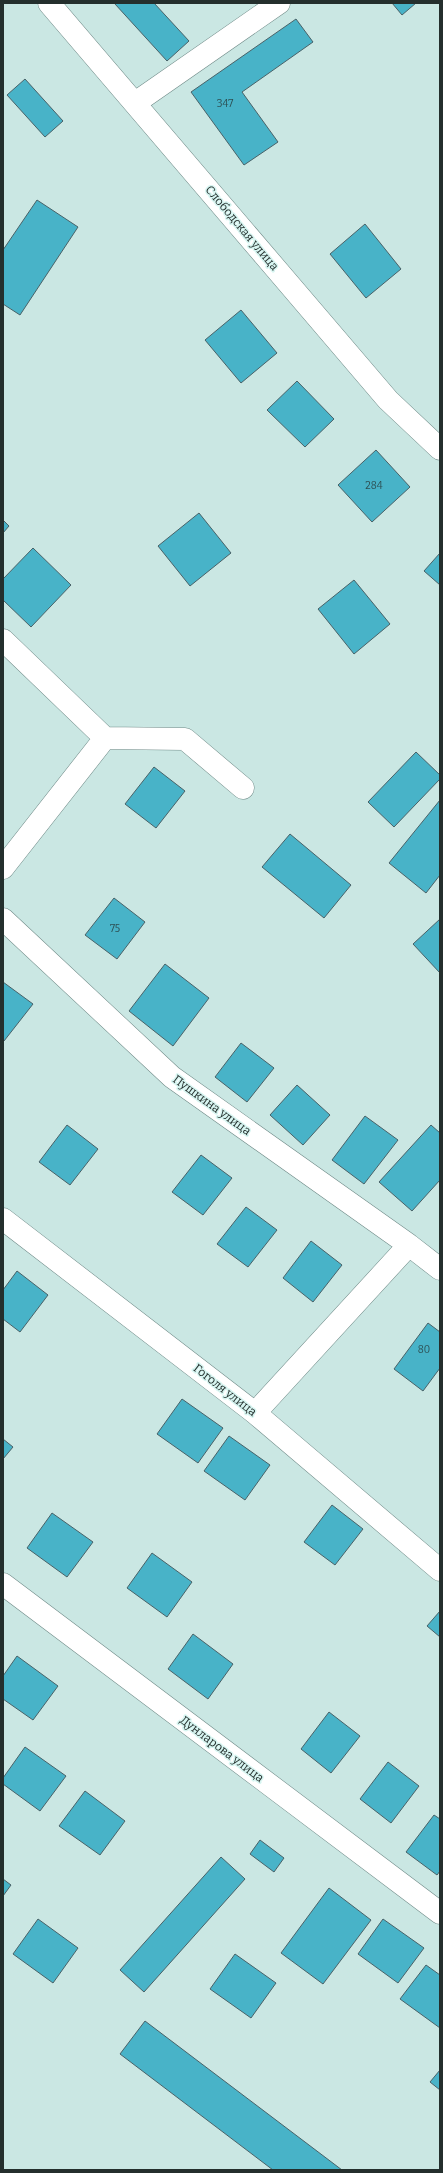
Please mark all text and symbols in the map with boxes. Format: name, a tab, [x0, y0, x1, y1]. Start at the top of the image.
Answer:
house number: 347	[217, 98, 233, 110]
street label: Слободская улица	[202, 183, 282, 274]
house number: 284	[365, 480, 383, 492]
house number: 75	[110, 923, 120, 935]
street label: Пушкина улица	[170, 1072, 254, 1138]
house number: 80	[418, 1344, 430, 1356]
street label: Гоголя улица	[191, 1361, 260, 1419]
street label: Дунларова улица	[177, 1713, 267, 1785]

